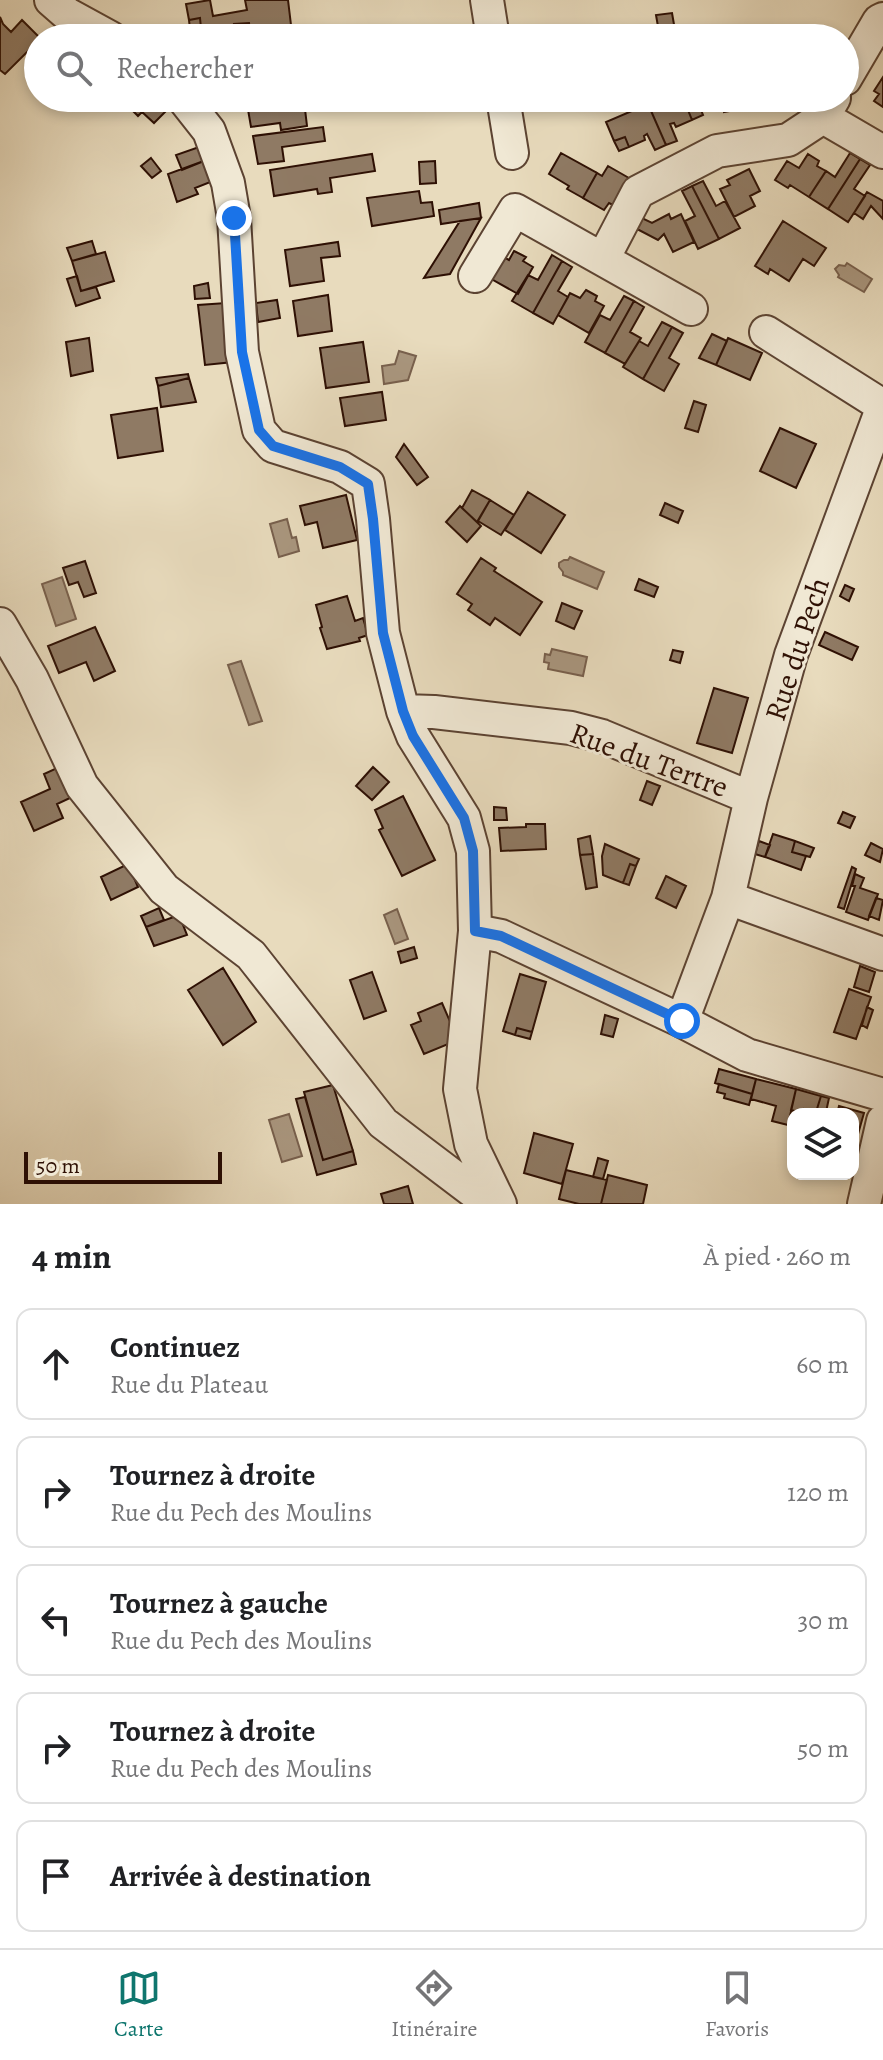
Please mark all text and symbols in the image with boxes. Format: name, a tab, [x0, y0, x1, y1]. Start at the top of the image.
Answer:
search box	[24, 24, 859, 112]
icon: search	[52, 46, 96, 90]
text: Rechercher	[116, 48, 254, 88]
route end	[216, 200, 252, 236]
street label: Rue du Pech	[755, 572, 839, 726]
street label: Rue du Tertre	[564, 713, 734, 807]
route start	[664, 1003, 700, 1039]
map controls	[787, 1108, 859, 1180]
button: layers	[787, 1108, 859, 1180]
scale bar	[24, 1148, 222, 1184]
text: 50 m	[36, 1151, 80, 1181]
text: 4 min	[32, 1233, 111, 1280]
text: À pied · 260 m	[704, 1239, 851, 1274]
text: Continuez	[110, 1327, 240, 1367]
icon: ahead	[34, 1342, 78, 1386]
text: 60 m	[796, 1347, 849, 1382]
text: Rue du Plateau	[110, 1367, 268, 1402]
text: Tournez à droite	[110, 1455, 315, 1495]
icon: right	[34, 1470, 78, 1514]
text: 120 m	[787, 1475, 849, 1510]
text: Rue du Pech des Moulins	[110, 1495, 372, 1530]
text: Tournez à gauche	[110, 1583, 328, 1623]
icon: left	[34, 1598, 78, 1642]
text: 30 m	[798, 1603, 849, 1638]
text: Rue du Pech des Moulins	[110, 1623, 372, 1658]
text: Tournez à droite	[110, 1711, 315, 1751]
icon: right	[34, 1726, 78, 1770]
text: 50 m	[797, 1731, 849, 1766]
text: Rue du Pech des Moulins	[110, 1751, 372, 1786]
icon: arrive	[34, 1854, 78, 1898]
text: Arrivée à destination	[110, 1856, 371, 1896]
tab: Carte	[114, 1966, 163, 2044]
tab: Itinéraire	[391, 1966, 477, 2044]
tab: Favoris	[705, 1966, 769, 2044]

